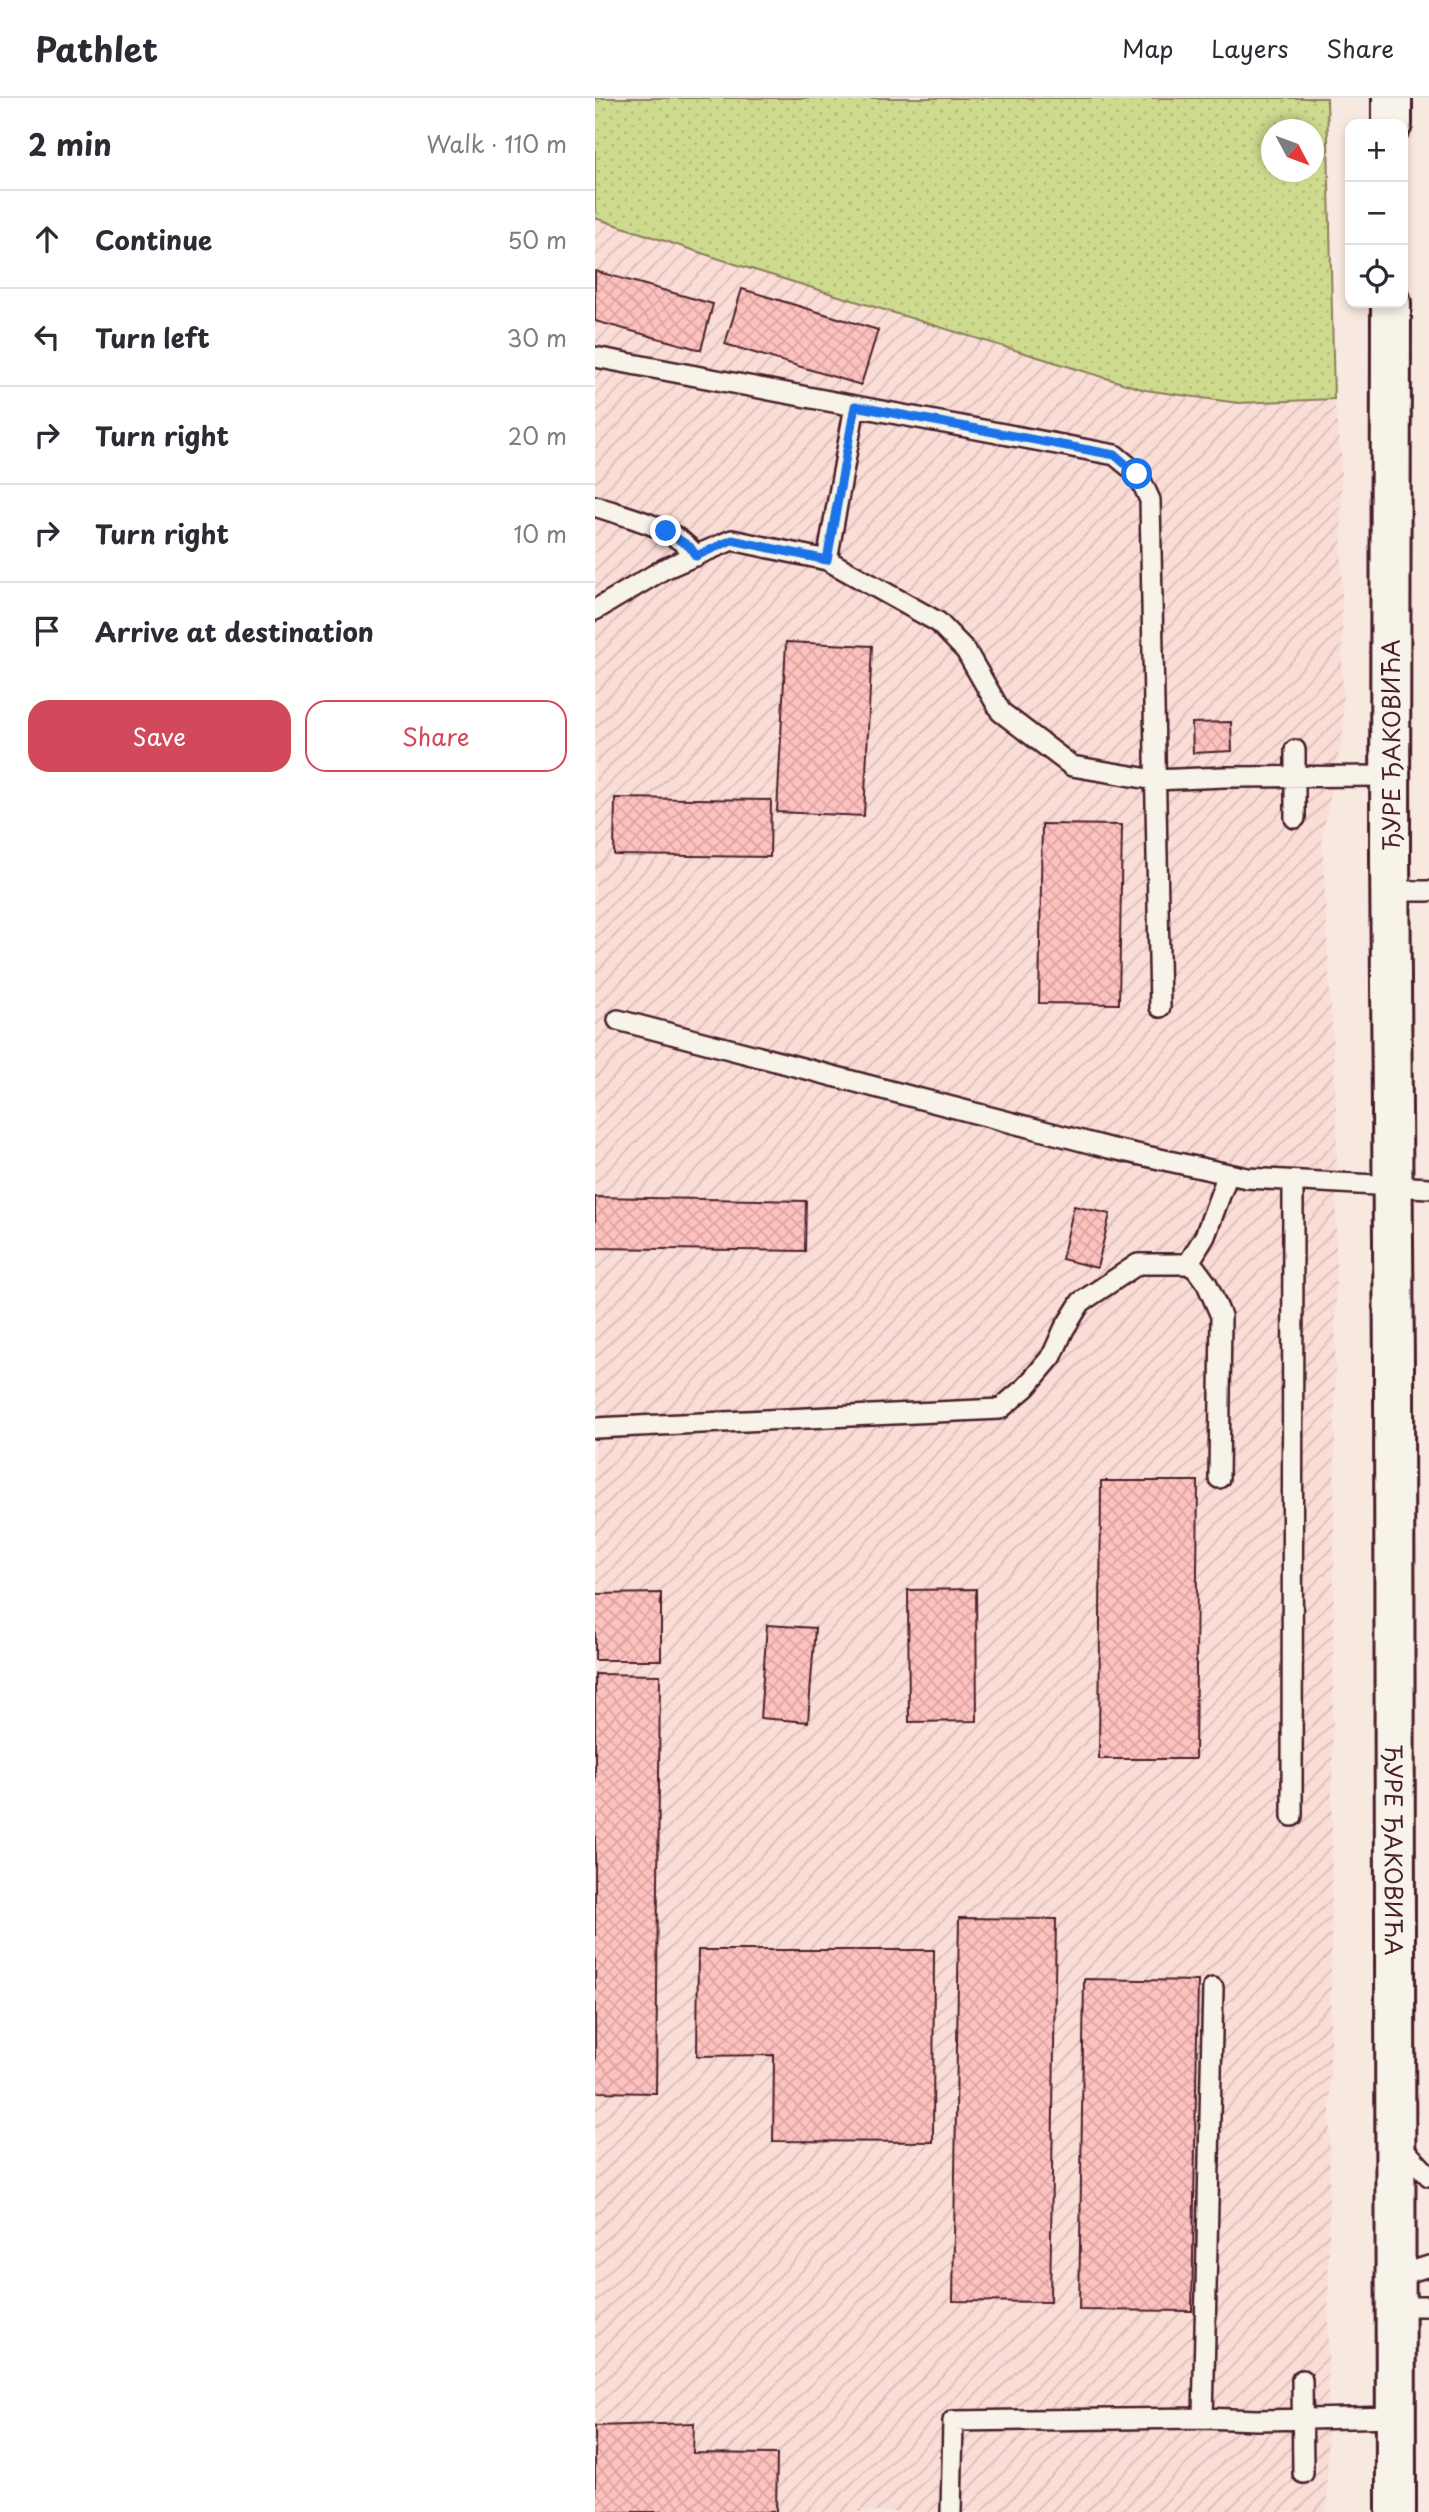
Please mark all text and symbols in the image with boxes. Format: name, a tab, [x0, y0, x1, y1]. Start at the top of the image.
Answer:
text: Pathlet	[35, 23, 158, 73]
text: Map	[1122, 30, 1173, 66]
text: Layers	[1211, 30, 1288, 66]
text: Share	[1326, 30, 1394, 66]
north arrow	[1261, 119, 1324, 182]
map controls	[1345, 119, 1408, 308]
button: +	[1345, 119, 1408, 182]
text: 2 min	[28, 121, 112, 166]
text: Walk · 110 m	[426, 126, 567, 161]
button: −	[1345, 182, 1408, 245]
icon: ahead	[28, 220, 66, 258]
text: Continue	[95, 220, 212, 259]
text: 50 m	[507, 222, 567, 257]
button: locate	[1345, 245, 1408, 308]
icon: left	[28, 318, 66, 356]
text: Turn left	[95, 318, 210, 357]
text: 30 m	[506, 320, 567, 355]
icon: right	[28, 416, 66, 454]
text: Turn right	[95, 416, 229, 455]
text: 20 m	[508, 418, 567, 453]
route start	[1121, 458, 1152, 489]
icon: right	[28, 514, 66, 552]
text: Turn right	[95, 514, 229, 553]
route end	[650, 515, 681, 546]
text: 10 m	[513, 516, 567, 551]
icon: arrive	[28, 612, 66, 650]
text: Arrive at destination	[95, 612, 374, 651]
street label: ЂУРЕ ЂАКОВИЋА	[1373, 640, 1408, 850]
button: Save	[28, 700, 291, 772]
button: Share	[305, 700, 567, 772]
street label: ЂУРЕ ЂАКОВИЋА	[1377, 1744, 1413, 1956]

